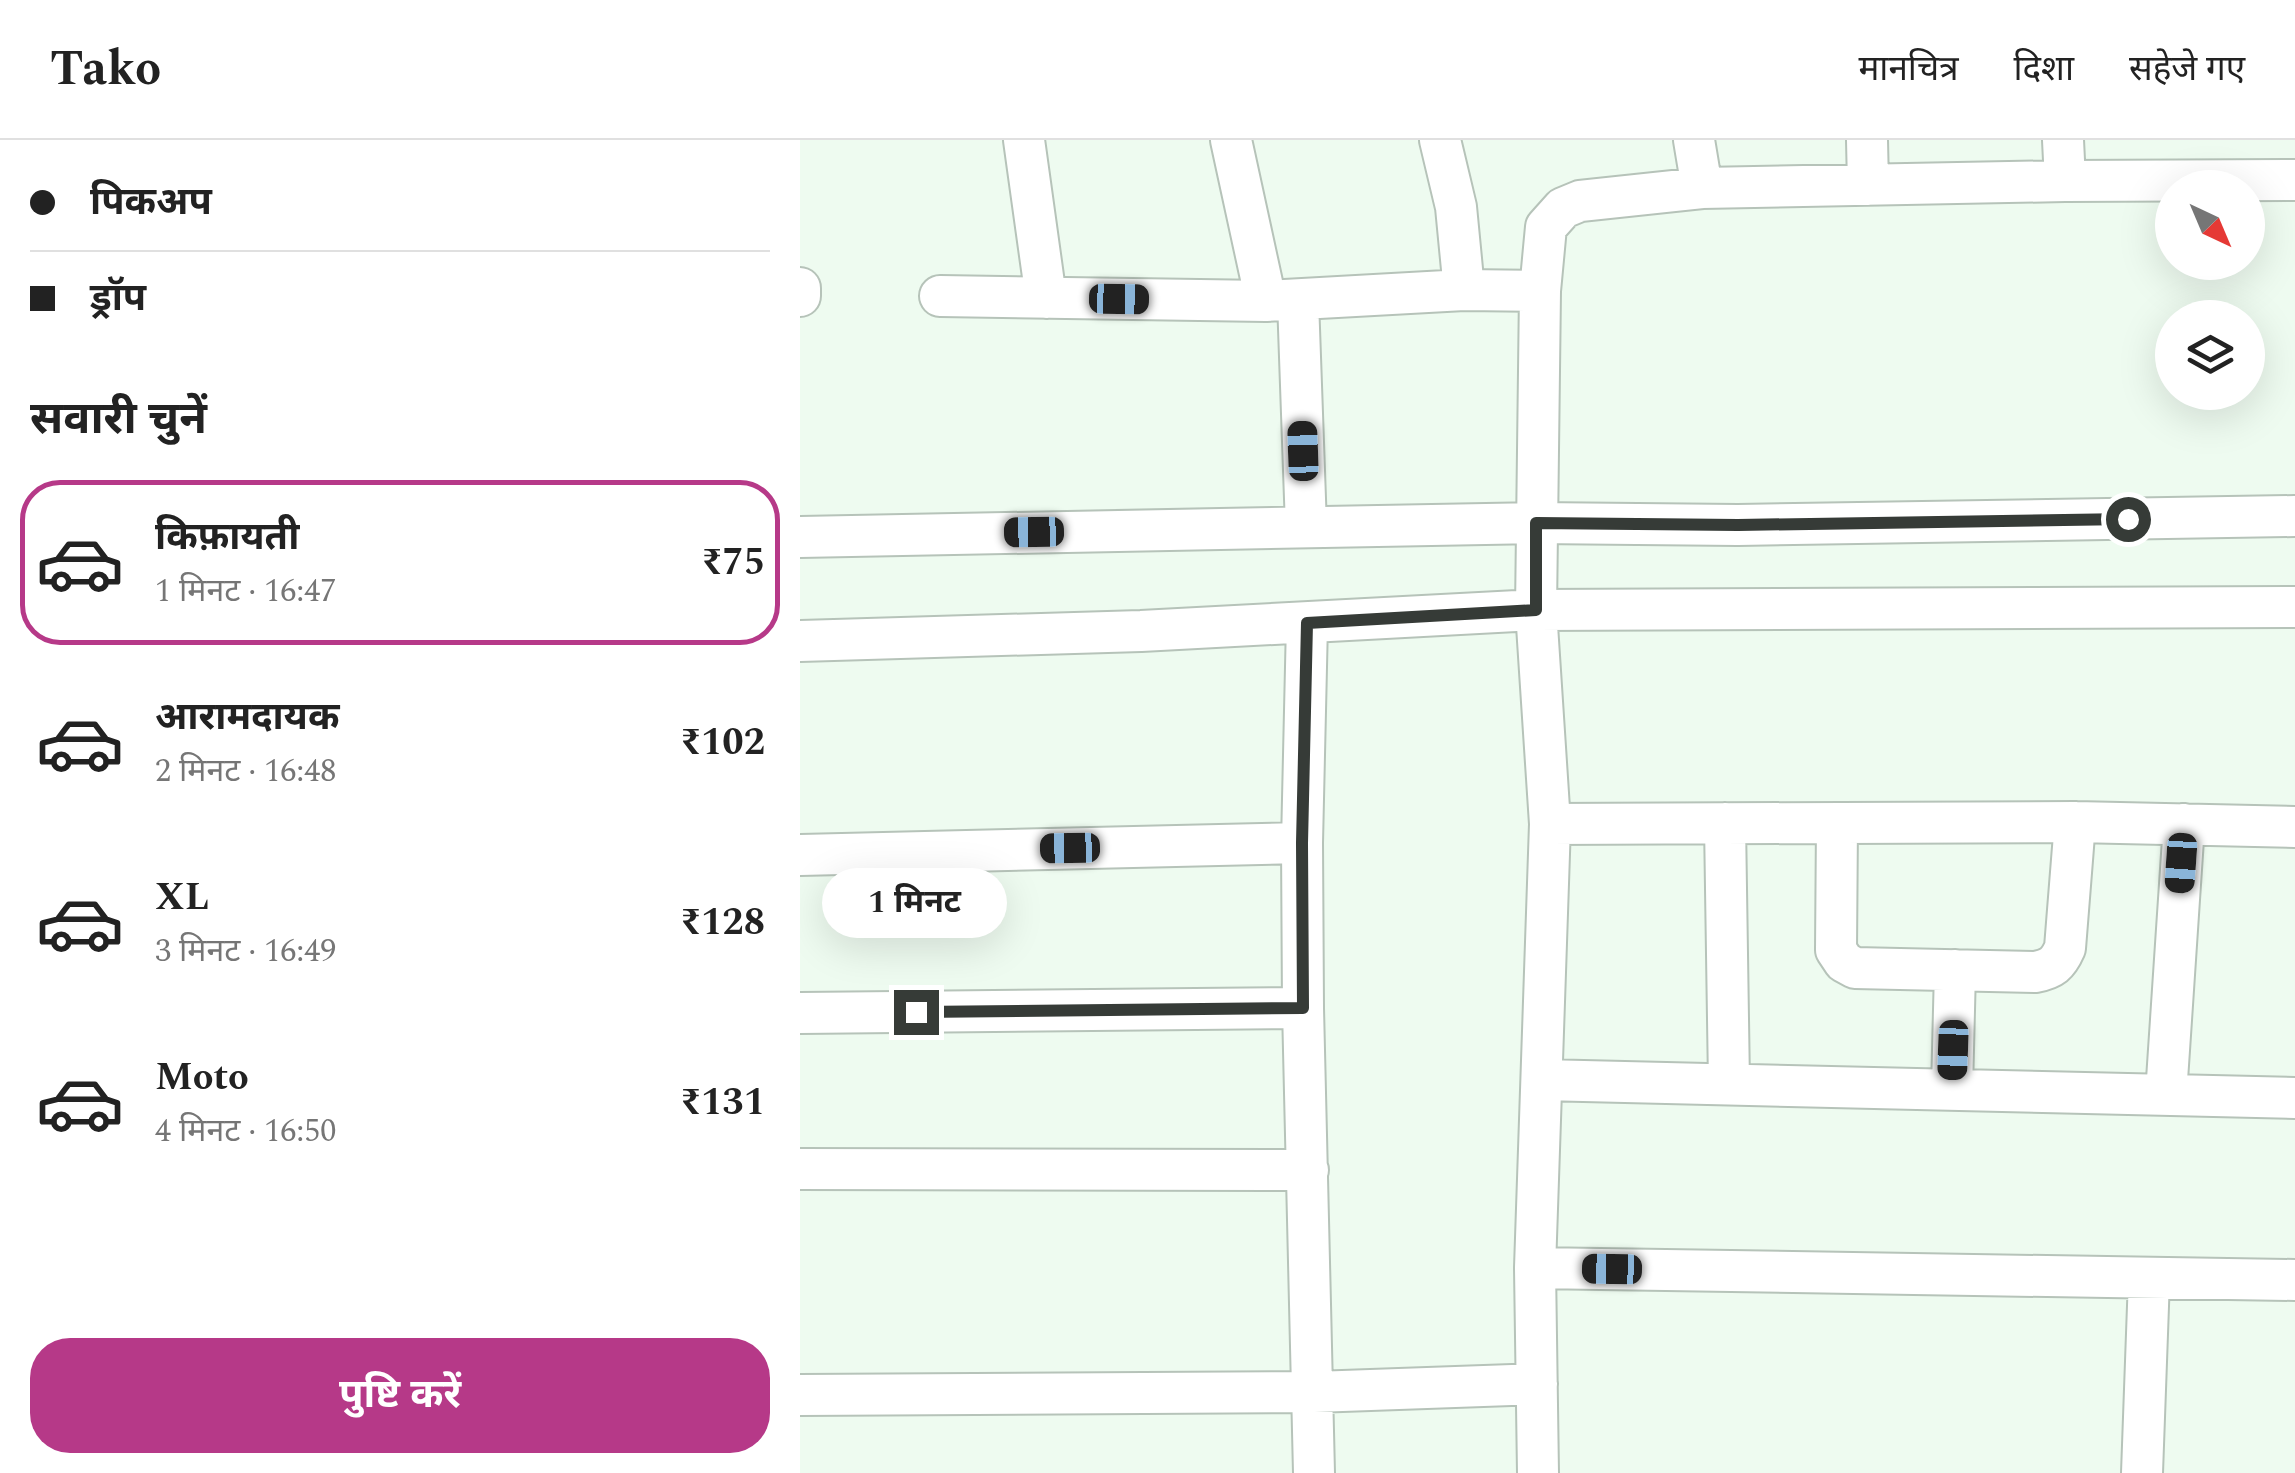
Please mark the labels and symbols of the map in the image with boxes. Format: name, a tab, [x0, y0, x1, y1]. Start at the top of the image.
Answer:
north arrow	[2155, 170, 2265, 280]
car	[1089, 283, 1149, 315]
car	[1287, 420, 1319, 482]
route start	[2106, 497, 2151, 542]
car	[1004, 516, 1064, 548]
car	[1040, 832, 1100, 864]
car	[2164, 832, 2198, 894]
callout: 1 मिनट	[823, 867, 1008, 937]
route end	[894, 990, 939, 1035]
car	[1937, 1019, 1969, 1081]
car	[1582, 1253, 1642, 1285]

